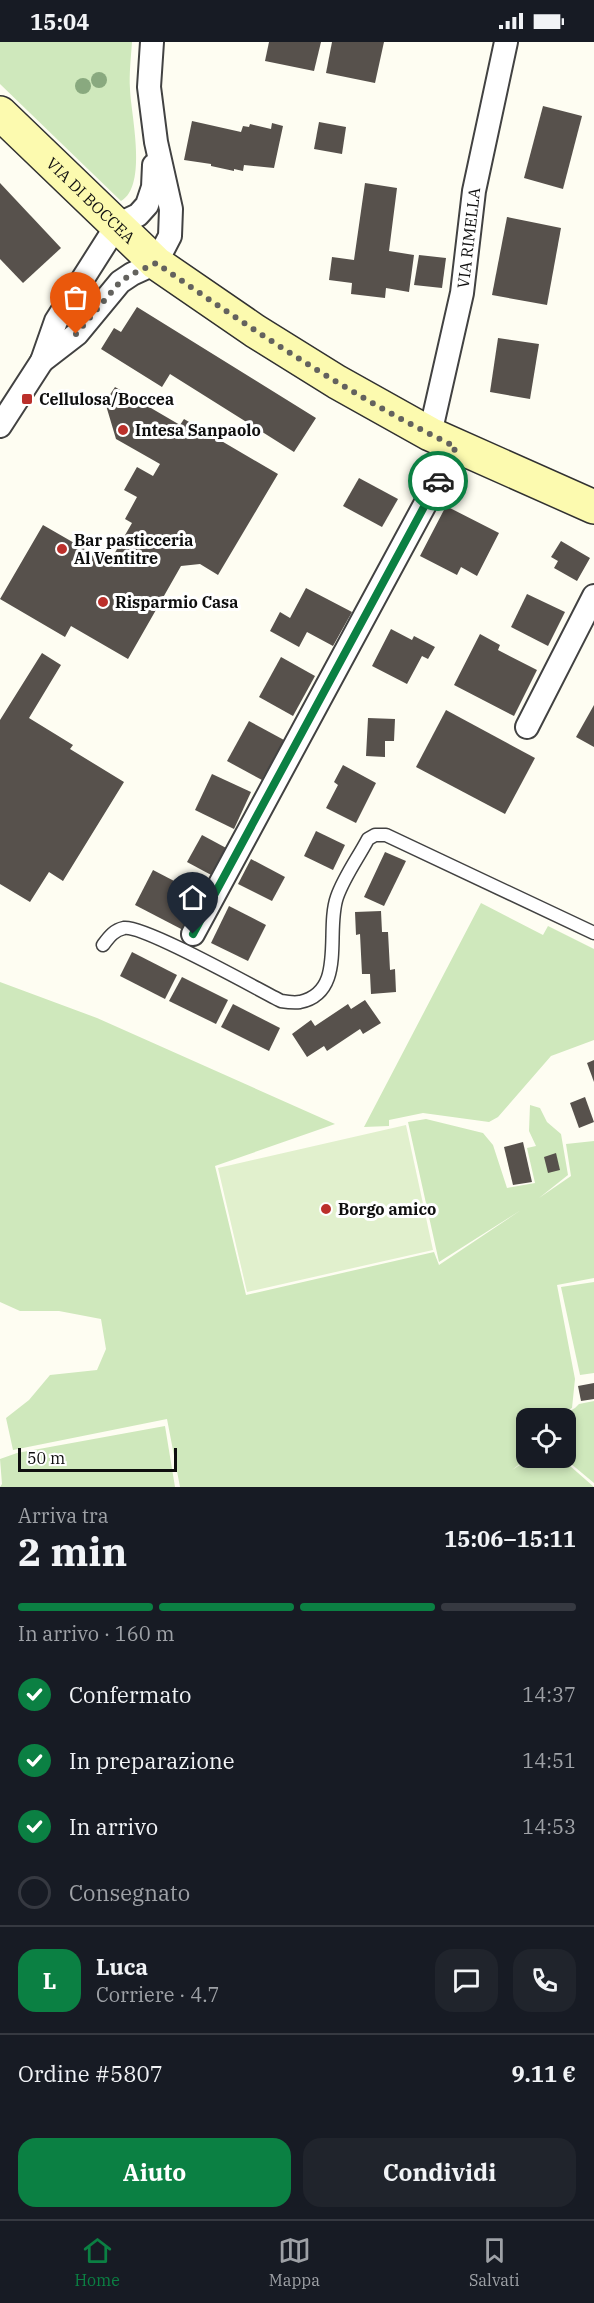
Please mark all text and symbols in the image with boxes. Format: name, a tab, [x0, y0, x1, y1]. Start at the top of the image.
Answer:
text: 15:04	[30, 7, 89, 36]
street label: VIA DI BOCCEA	[42, 153, 139, 248]
street label: VIA RIMELLA	[453, 186, 484, 290]
pin	[50, 272, 101, 334]
icon: bag	[59, 281, 92, 314]
place label: Cellulosa/Boccea	[39, 389, 174, 409]
marker: Cellulosa/Boccea	[20, 392, 34, 406]
place label: Intesa Sanpaolo	[135, 420, 261, 440]
marker: Intesa Sanpaolo	[116, 423, 130, 437]
courier	[408, 451, 468, 511]
icon: car	[422, 465, 455, 498]
place label: Bar pasticceria Al Ventitre	[74, 530, 193, 568]
marker: Bar pasticceria Al Ventitre	[55, 542, 69, 556]
place label: Risparmio Casa	[115, 592, 238, 612]
marker: Risparmio Casa	[96, 595, 110, 609]
pin	[167, 872, 218, 934]
icon: home	[176, 881, 209, 914]
place label: Borgo amico	[338, 1199, 436, 1219]
marker: Borgo amico	[319, 1202, 333, 1216]
map controls	[516, 1408, 576, 1468]
button: locate	[516, 1408, 576, 1468]
scale bar	[18, 1445, 177, 1472]
text: 50 m	[27, 1448, 65, 1468]
text: Arriva tra	[18, 1502, 109, 1529]
text: 15:06–15:11	[444, 1524, 576, 1553]
text: 2 min	[18, 1526, 127, 1577]
text: In arrivo · 160 m	[18, 1620, 175, 1647]
icon: check	[18, 1678, 51, 1711]
text: Confermato	[69, 1680, 191, 1709]
text: 14:37	[522, 1681, 576, 1708]
icon: check	[18, 1744, 51, 1777]
text: In preparazione	[69, 1746, 235, 1775]
text: 14:51	[522, 1747, 576, 1774]
icon: check	[18, 1810, 51, 1843]
text: In arrivo	[69, 1812, 158, 1841]
text: 14:53	[522, 1813, 576, 1840]
text: Consegnato	[69, 1878, 190, 1907]
button: chat	[435, 1949, 498, 2012]
button: phone	[513, 1949, 576, 2012]
text: Luca	[96, 1952, 148, 1981]
text: L	[43, 1966, 56, 1995]
text: Corriere · 4.7	[96, 1981, 220, 2008]
text: Ordine #5807	[18, 2059, 163, 2088]
text: 9.11 €	[511, 2059, 576, 2088]
button: Aiuto	[18, 2138, 291, 2207]
button: Condividi	[303, 2138, 576, 2207]
tab: Home	[74, 2234, 120, 2290]
tab: Mappa	[269, 2234, 320, 2290]
tab: Salvati	[469, 2234, 520, 2290]

